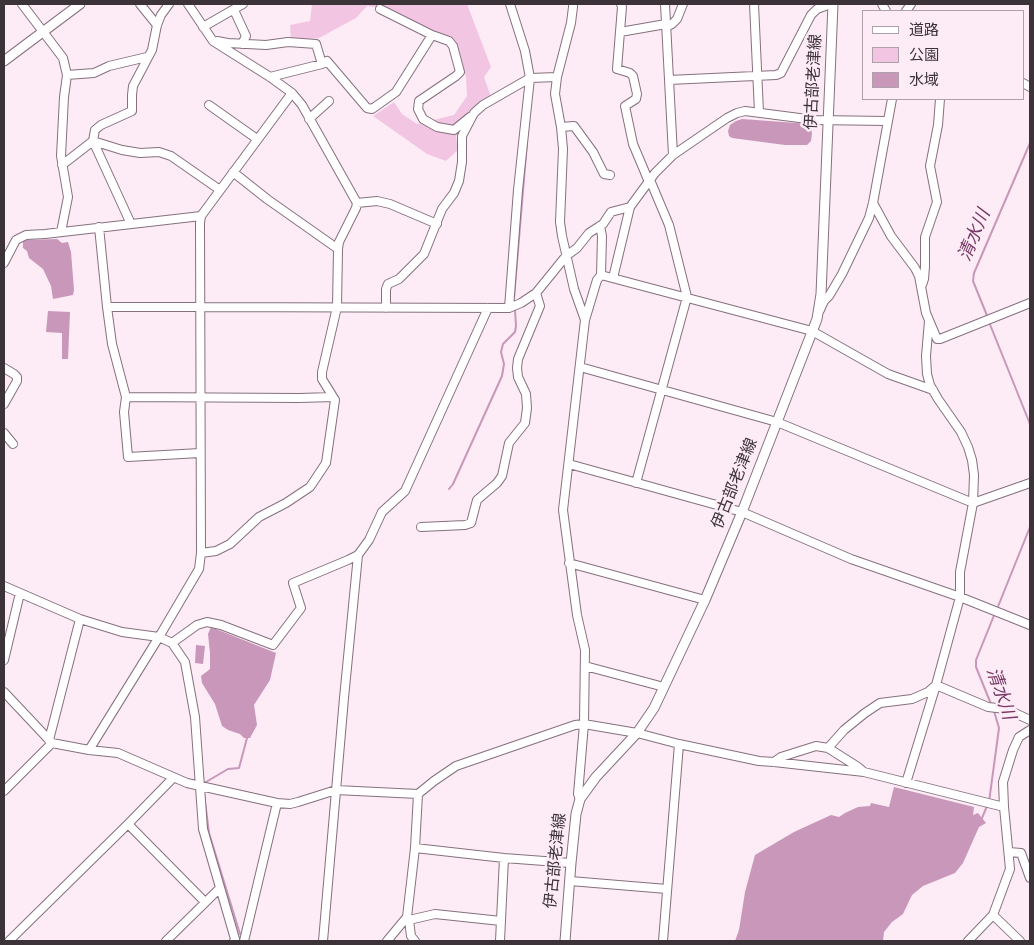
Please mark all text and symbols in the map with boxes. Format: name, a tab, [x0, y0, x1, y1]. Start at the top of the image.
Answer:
legend	[862, 10, 1024, 100]
text: 道路	[909, 22, 939, 41]
street label: 伊古部老津線	[803, 34, 827, 130]
text: 公園	[909, 47, 939, 66]
text: 水域	[909, 72, 939, 91]
water label: 清水川	[956, 207, 996, 265]
street label: 伊古部老津線	[709, 436, 763, 532]
water label: 清水川	[980, 665, 1018, 723]
street label: 伊古部老津線	[542, 812, 572, 910]

